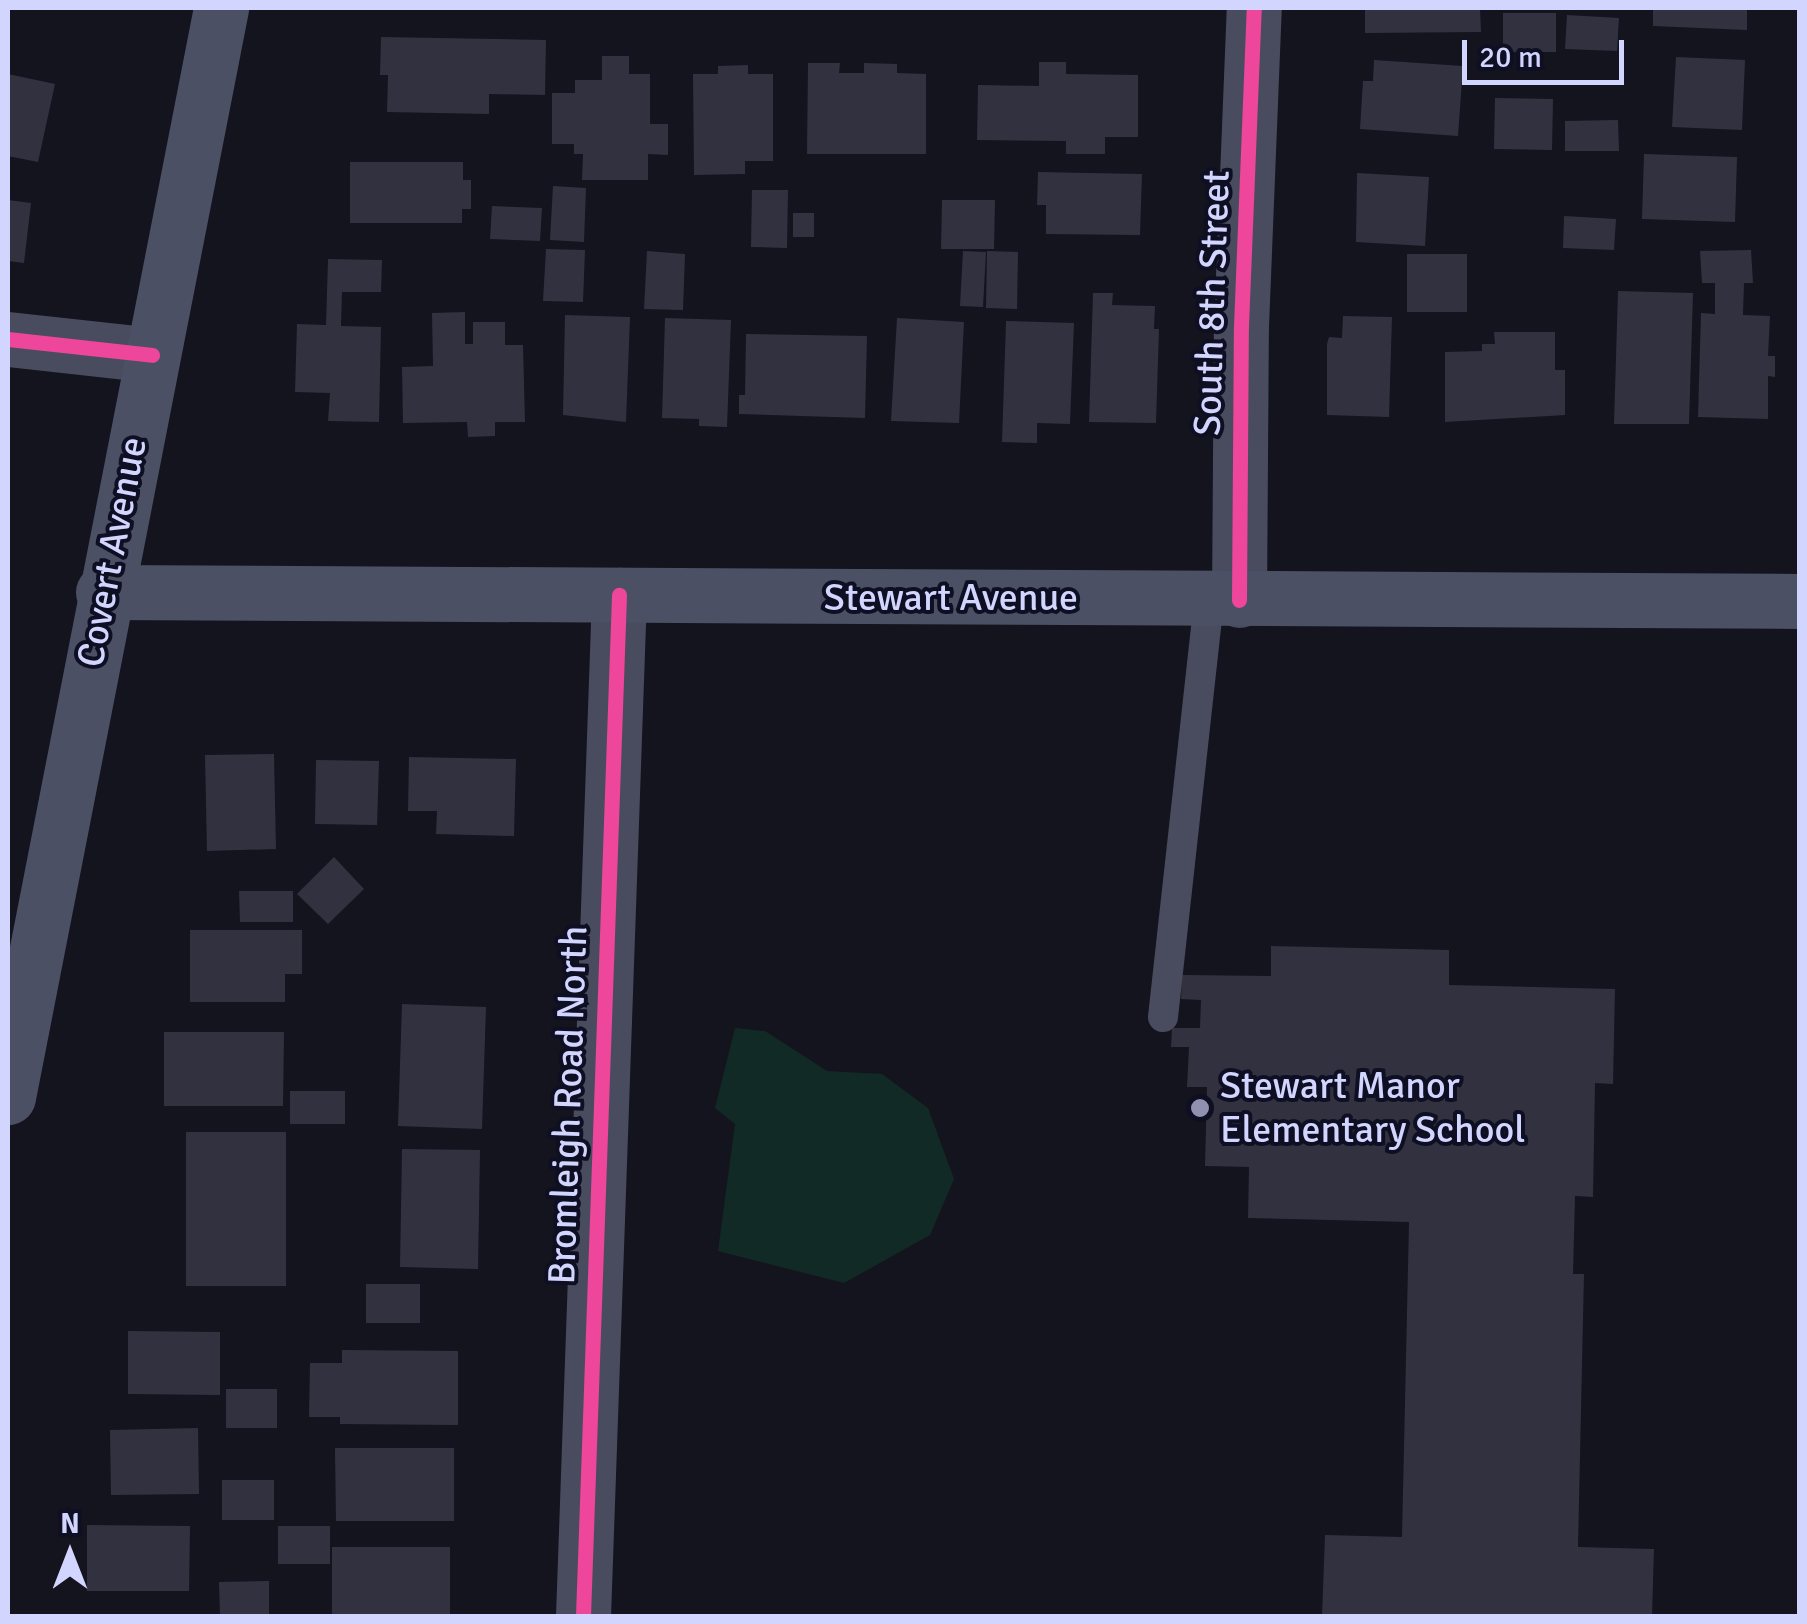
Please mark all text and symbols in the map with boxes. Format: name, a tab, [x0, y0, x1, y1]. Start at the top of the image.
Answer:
scale bar	[1467, 20, 1630, 82]
text: 20 m	[1479, 39, 1542, 76]
street label: South 8th Street	[1185, 169, 1239, 437]
street label: Covert Avenue	[67, 433, 157, 671]
street label: Stewart Avenue	[824, 575, 1078, 621]
street label: Bromleigh Road North	[539, 925, 597, 1285]
place label: Stewart Manor Elementary School	[1220, 1063, 1525, 1152]
marker: Stewart Manor Elementary School	[1189, 1097, 1211, 1119]
north arrow	[20, 1504, 120, 1604]
text: N	[60, 1507, 80, 1541]

